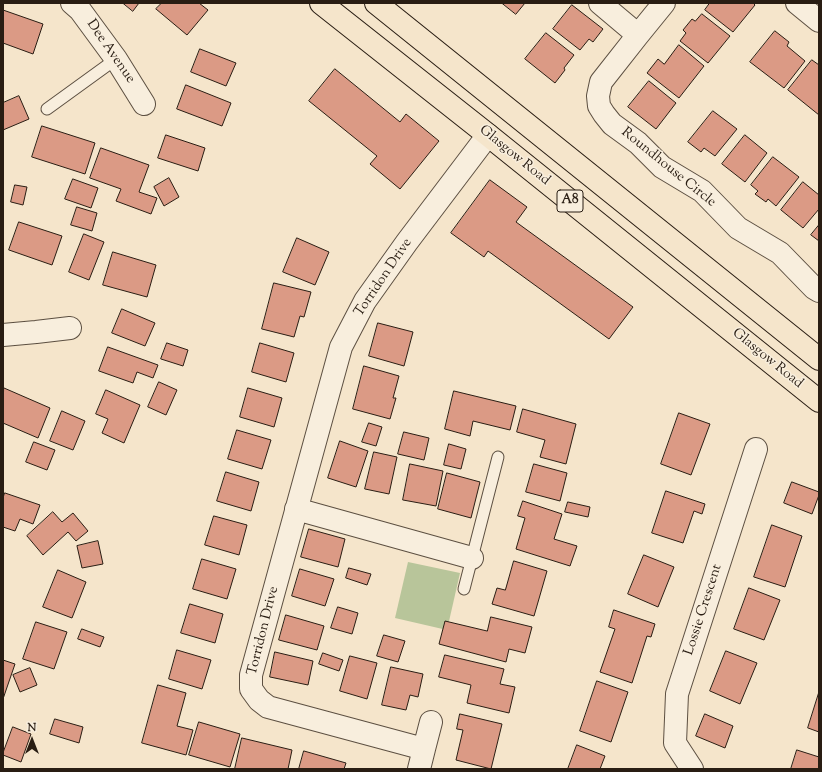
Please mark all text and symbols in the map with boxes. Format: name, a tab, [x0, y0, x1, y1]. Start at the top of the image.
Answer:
street label: Dee Avenue	[82, 17, 138, 87]
street label: Glasgow Road	[475, 122, 553, 190]
street label: Roundhouse Circle	[617, 125, 719, 211]
road number: A8	[557, 190, 583, 212]
street label: Torridon Drive	[352, 236, 416, 320]
street label: Glasgow Road	[728, 325, 806, 393]
street label: Lossie Crescent	[681, 562, 727, 658]
street label: Torridon Drive	[245, 585, 283, 677]
north arrow	[12, 720, 52, 760]
text: N	[28, 720, 36, 736]

